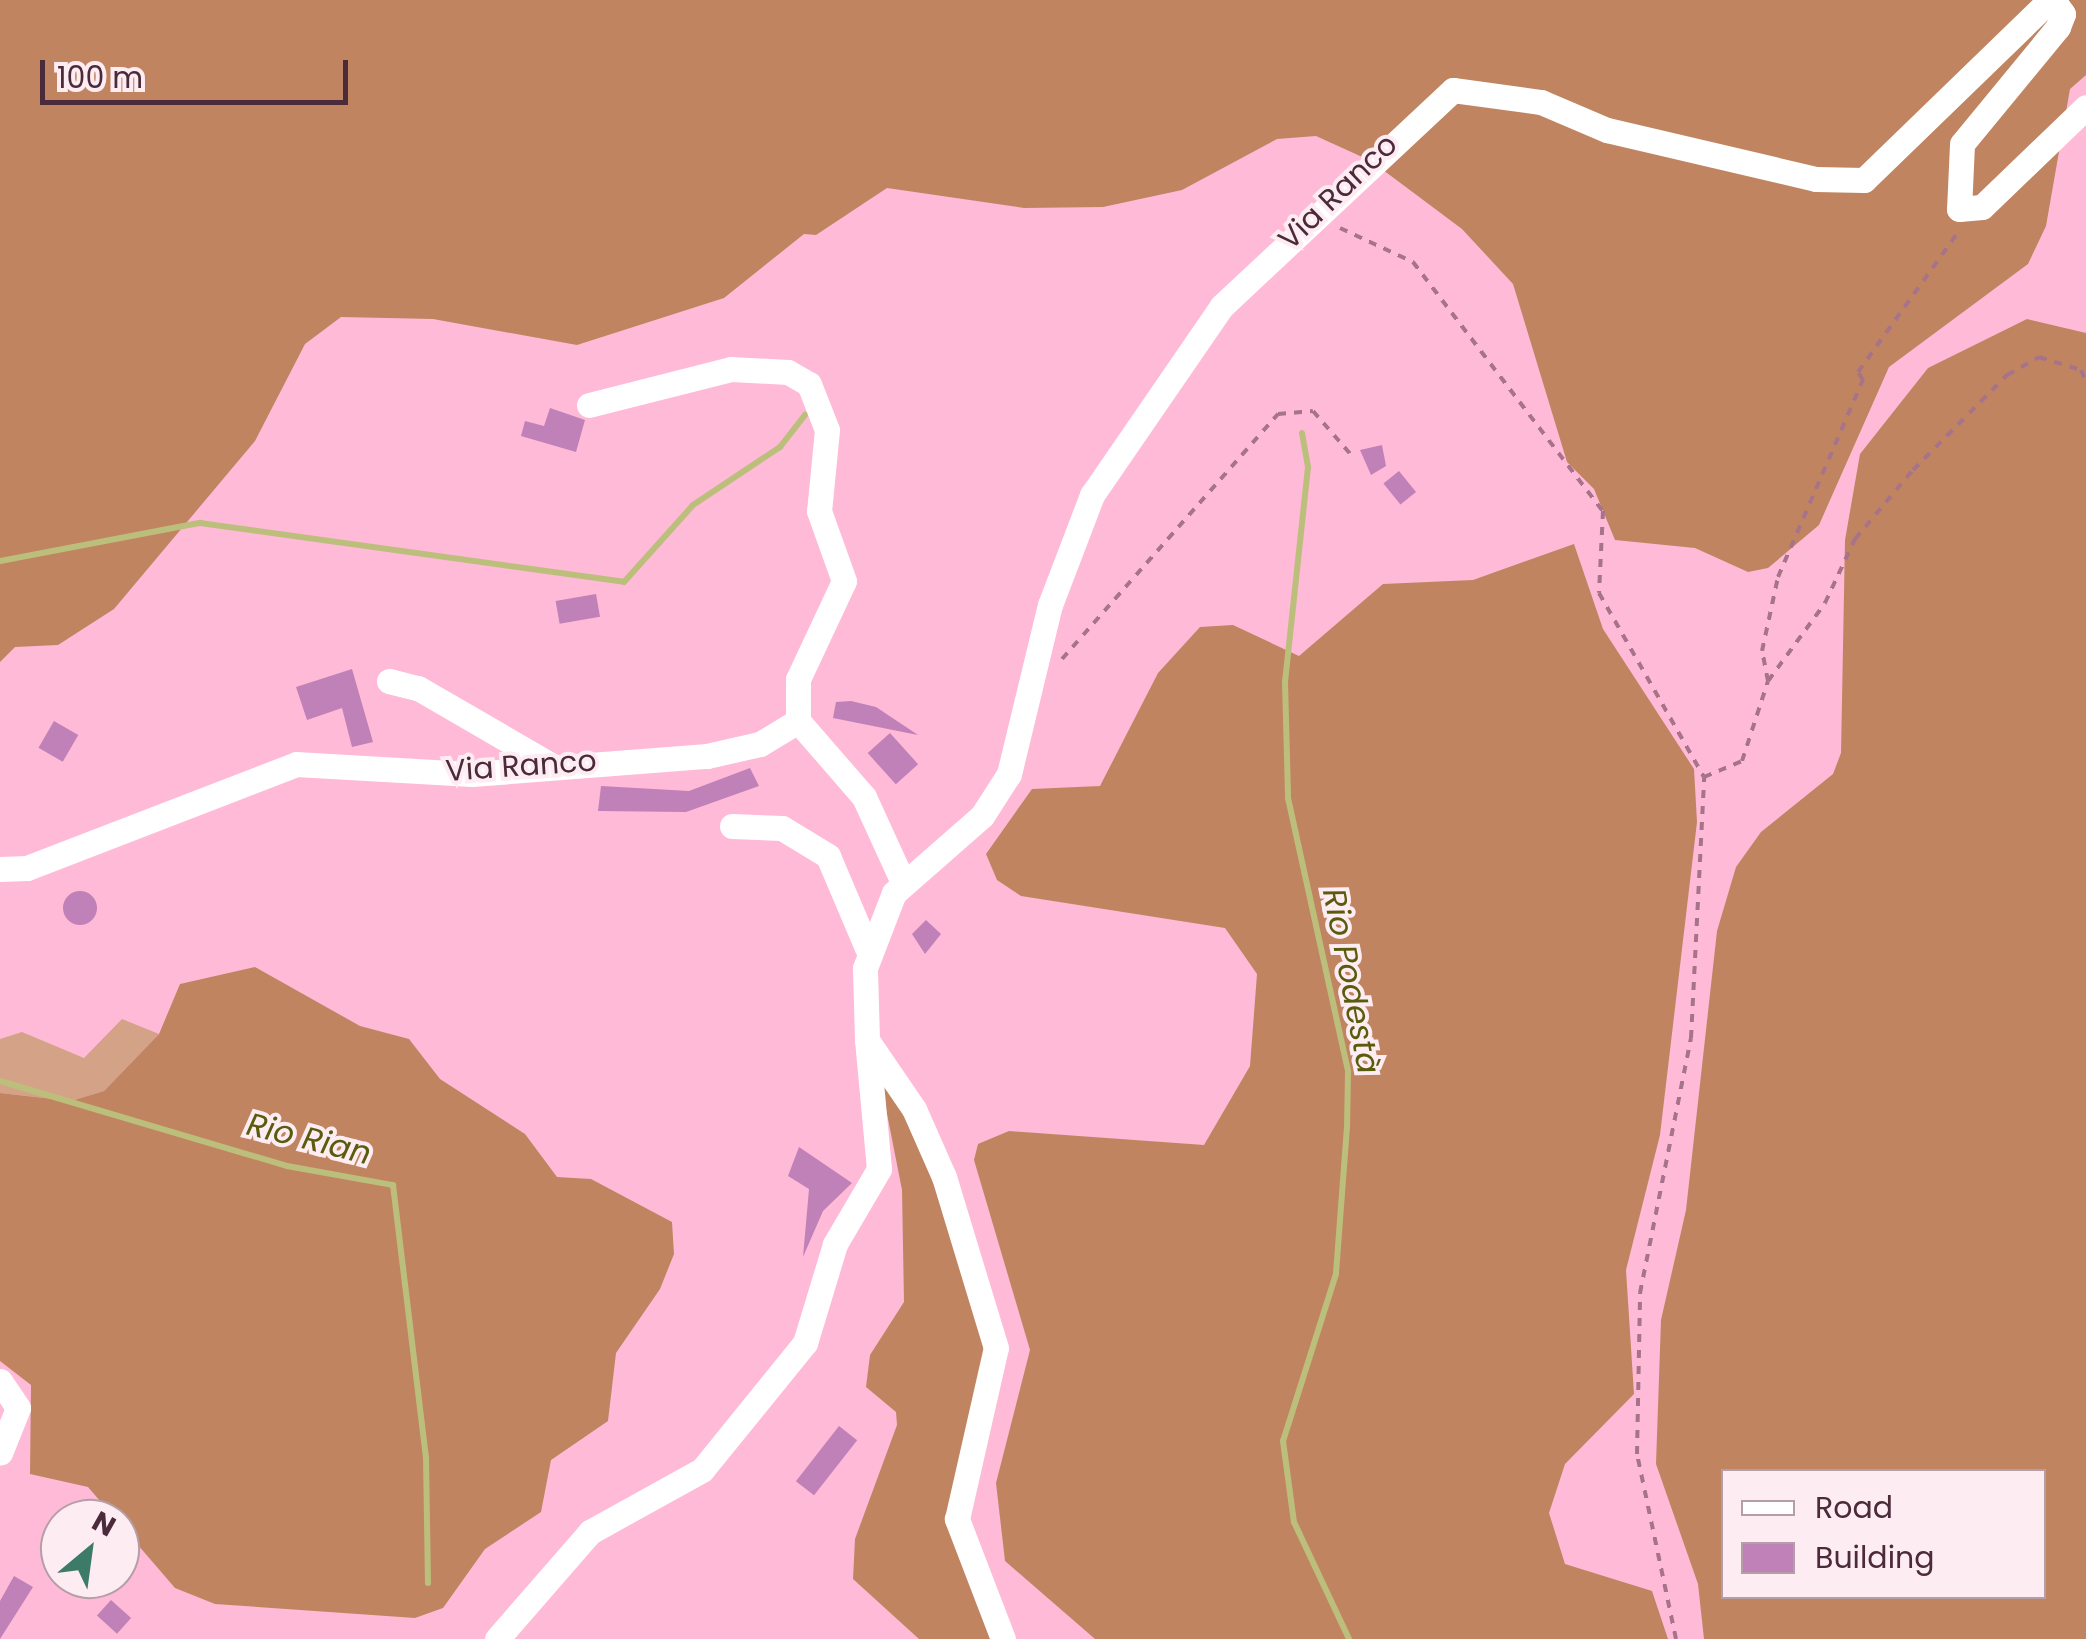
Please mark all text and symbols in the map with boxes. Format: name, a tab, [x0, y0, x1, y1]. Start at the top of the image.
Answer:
scale bar	[45, 40, 352, 102]
text: 100 m	[57, 56, 143, 99]
street label: Via Ranco	[1271, 127, 1405, 257]
street label: Via Ranco	[444, 743, 598, 789]
water label: Rio Podestà	[1314, 885, 1388, 1077]
water label: Rio Rian	[243, 1105, 375, 1173]
legend	[1721, 1469, 2046, 1599]
text: Road	[1815, 1486, 1893, 1529]
north arrow	[40, 1499, 140, 1599]
text: N	[85, 1502, 122, 1546]
text: Building	[1815, 1536, 1935, 1579]

